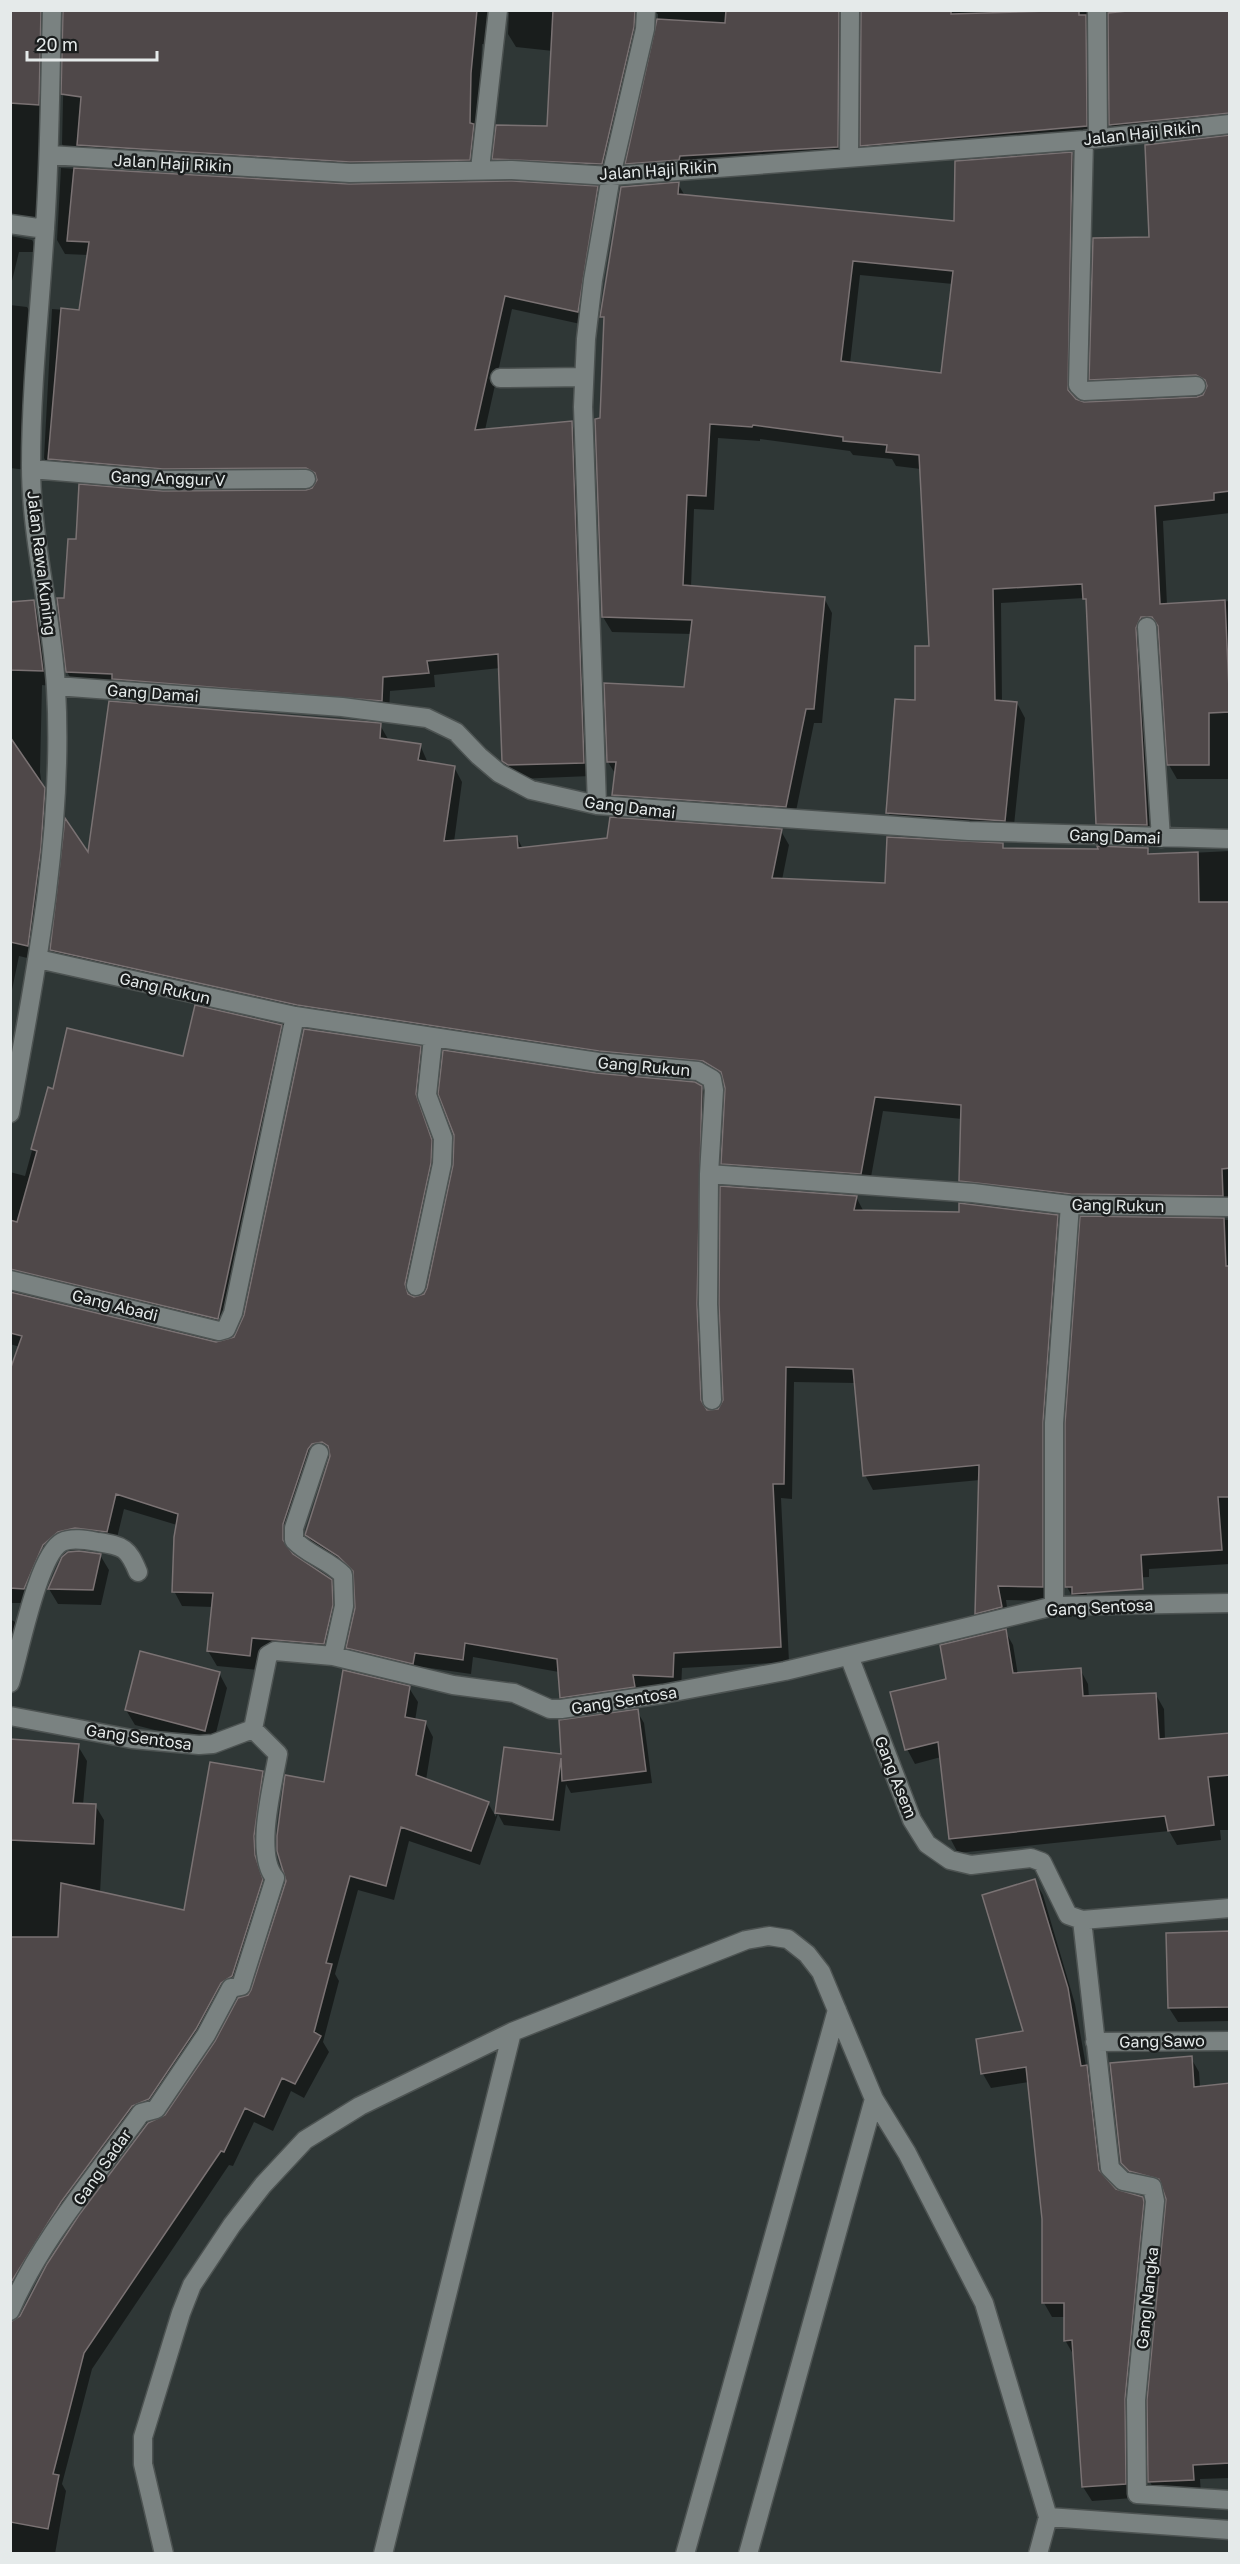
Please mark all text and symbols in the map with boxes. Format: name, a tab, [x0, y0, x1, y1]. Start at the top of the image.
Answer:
scale bar	[27, 24, 158, 62]
text: 20 m	[36, 33, 78, 55]
street label: Jalan Haji Rikin	[1082, 117, 1202, 149]
street label: Jalan Haji Rikin	[114, 150, 232, 176]
street label: Jalan Haji Rikin	[598, 156, 718, 184]
street label: Gang Anggur V	[110, 466, 226, 490]
street label: Jalan Rawa Kuning	[23, 490, 61, 636]
street label: Gang Damai	[107, 680, 199, 706]
street label: Gang Damai	[583, 791, 677, 823]
street label: Gang Damai	[1069, 824, 1161, 848]
street label: Gang Rukun	[118, 968, 212, 1008]
street label: Gang Rukun	[597, 1052, 691, 1080]
street label: Gang Rukun	[1071, 1194, 1165, 1216]
street label: Gang Abadi	[70, 1285, 160, 1325]
street label: Gang Sentosa	[1046, 1594, 1154, 1620]
street label: Gang Sentosa	[570, 1682, 678, 1718]
street label: Gang Sentosa	[85, 1720, 193, 1754]
street label: Gang Asem	[871, 1733, 921, 1821]
street label: Gang Sawo	[1119, 2030, 1205, 2052]
street label: Gang Sadar	[68, 2125, 136, 2209]
street label: Gang Nangka	[1132, 2246, 1162, 2350]

